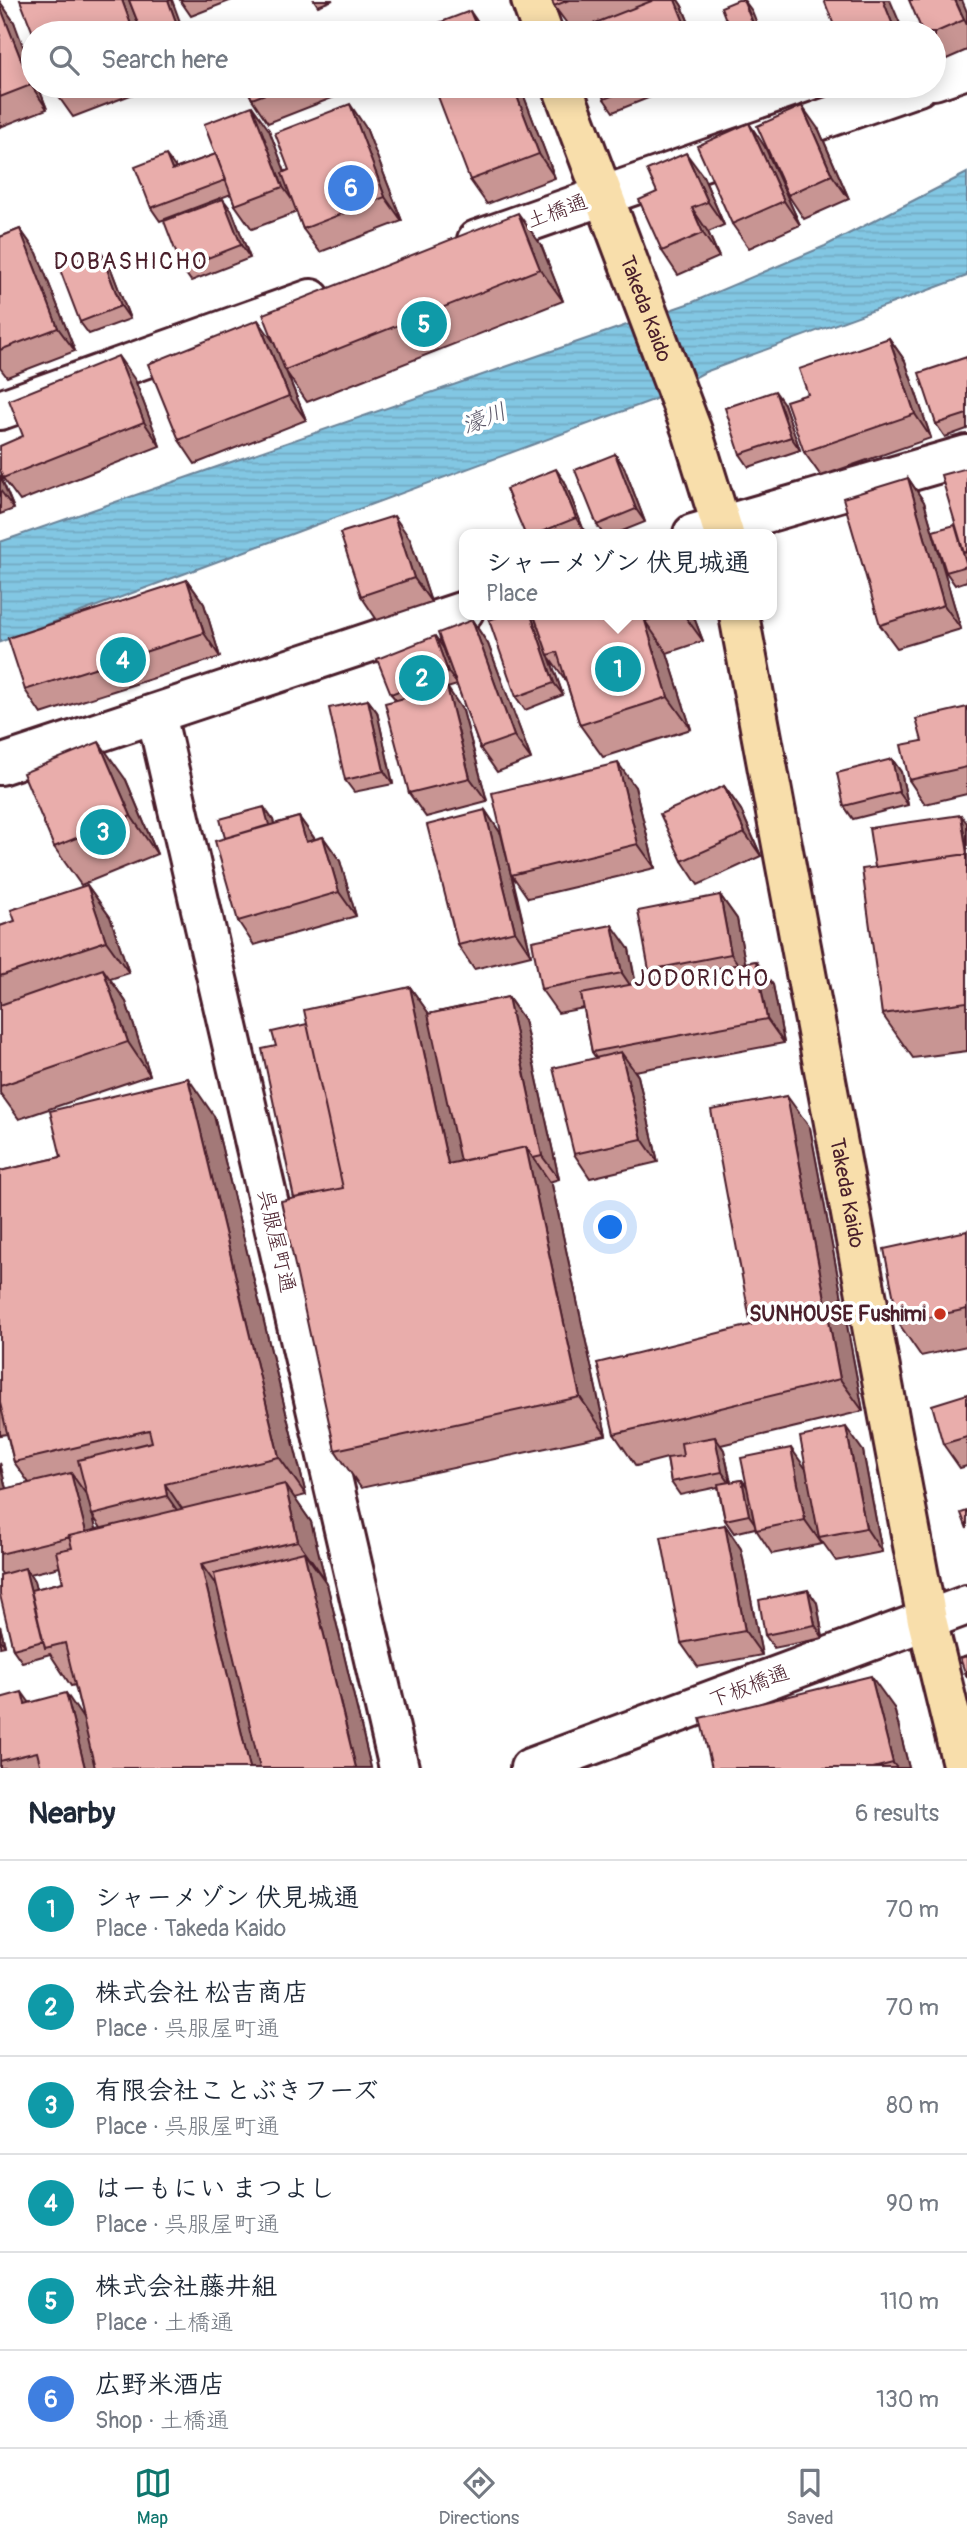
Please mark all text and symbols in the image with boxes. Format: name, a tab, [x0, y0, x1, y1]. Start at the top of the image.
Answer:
search box	[21, 21, 946, 98]
icon: search	[45, 41, 83, 79]
text: Search here	[101, 44, 228, 76]
pin: 6	[328, 162, 374, 214]
street label: 土橋通	[523, 188, 591, 235]
district label: DOBASHICHO	[54, 247, 208, 276]
street label: Takeda Kaido	[613, 252, 678, 366]
pin: 5	[401, 298, 447, 350]
water label: 濠川	[458, 397, 511, 440]
popup	[459, 529, 777, 620]
text: シャーメゾン 伏見城通	[486, 547, 750, 579]
text: Place	[486, 579, 538, 608]
pin: 4	[100, 634, 146, 686]
pin: 1	[595, 643, 641, 695]
pin: 2	[399, 652, 445, 704]
pin: 3	[80, 806, 126, 858]
district label: JODORICHO	[634, 964, 770, 993]
street label: Takeda Kaido	[823, 1136, 870, 1250]
street label: 呉服屋町通	[252, 1187, 301, 1295]
your location	[593, 1210, 627, 1244]
place label: SUNHOUSE Fushimi	[749, 1301, 926, 1328]
marker: SUNHOUSE Fushimi	[932, 1306, 948, 1322]
street label: 下板橋通	[705, 1659, 793, 1714]
text: Nearby	[28, 1795, 115, 1832]
text: 6 results	[855, 1799, 939, 1828]
text: シャーメゾン 伏見城通	[95, 1882, 360, 1914]
text: 1	[47, 1895, 56, 1924]
text: 70 m	[886, 1895, 939, 1924]
text: Place · Takeda Kaido	[95, 1914, 286, 1943]
text: 株式会社 松吉商店	[95, 1977, 309, 2009]
text: 2	[45, 1993, 57, 2022]
text: 70 m	[886, 1993, 939, 2022]
text: Place · 呉服屋町通	[95, 2014, 279, 2043]
text: 有限会社ことぶきフーズ	[95, 2075, 378, 2107]
text: 3	[45, 2091, 57, 2120]
text: 80 m	[886, 2091, 939, 2120]
text: Place · 呉服屋町通	[95, 2112, 279, 2141]
text: はーもにい まつよし	[95, 2173, 335, 2205]
text: 4	[44, 2189, 58, 2218]
text: 90 m	[886, 2189, 939, 2218]
text: Place · 呉服屋町通	[95, 2210, 279, 2239]
text: 株式会社藤井組	[95, 2271, 277, 2303]
text: 5	[45, 2287, 57, 2316]
text: 110 m	[880, 2287, 939, 2316]
text: Place · 土橋通	[95, 2308, 233, 2337]
text: 広野米酒店	[95, 2369, 225, 2401]
text: 6	[44, 2385, 58, 2414]
text: 130 m	[876, 2385, 939, 2414]
text: Shop · 土橋通	[95, 2406, 229, 2435]
tab: Map	[134, 2464, 172, 2530]
tab: Directions	[439, 2464, 519, 2530]
tab: Saved	[786, 2464, 833, 2530]

